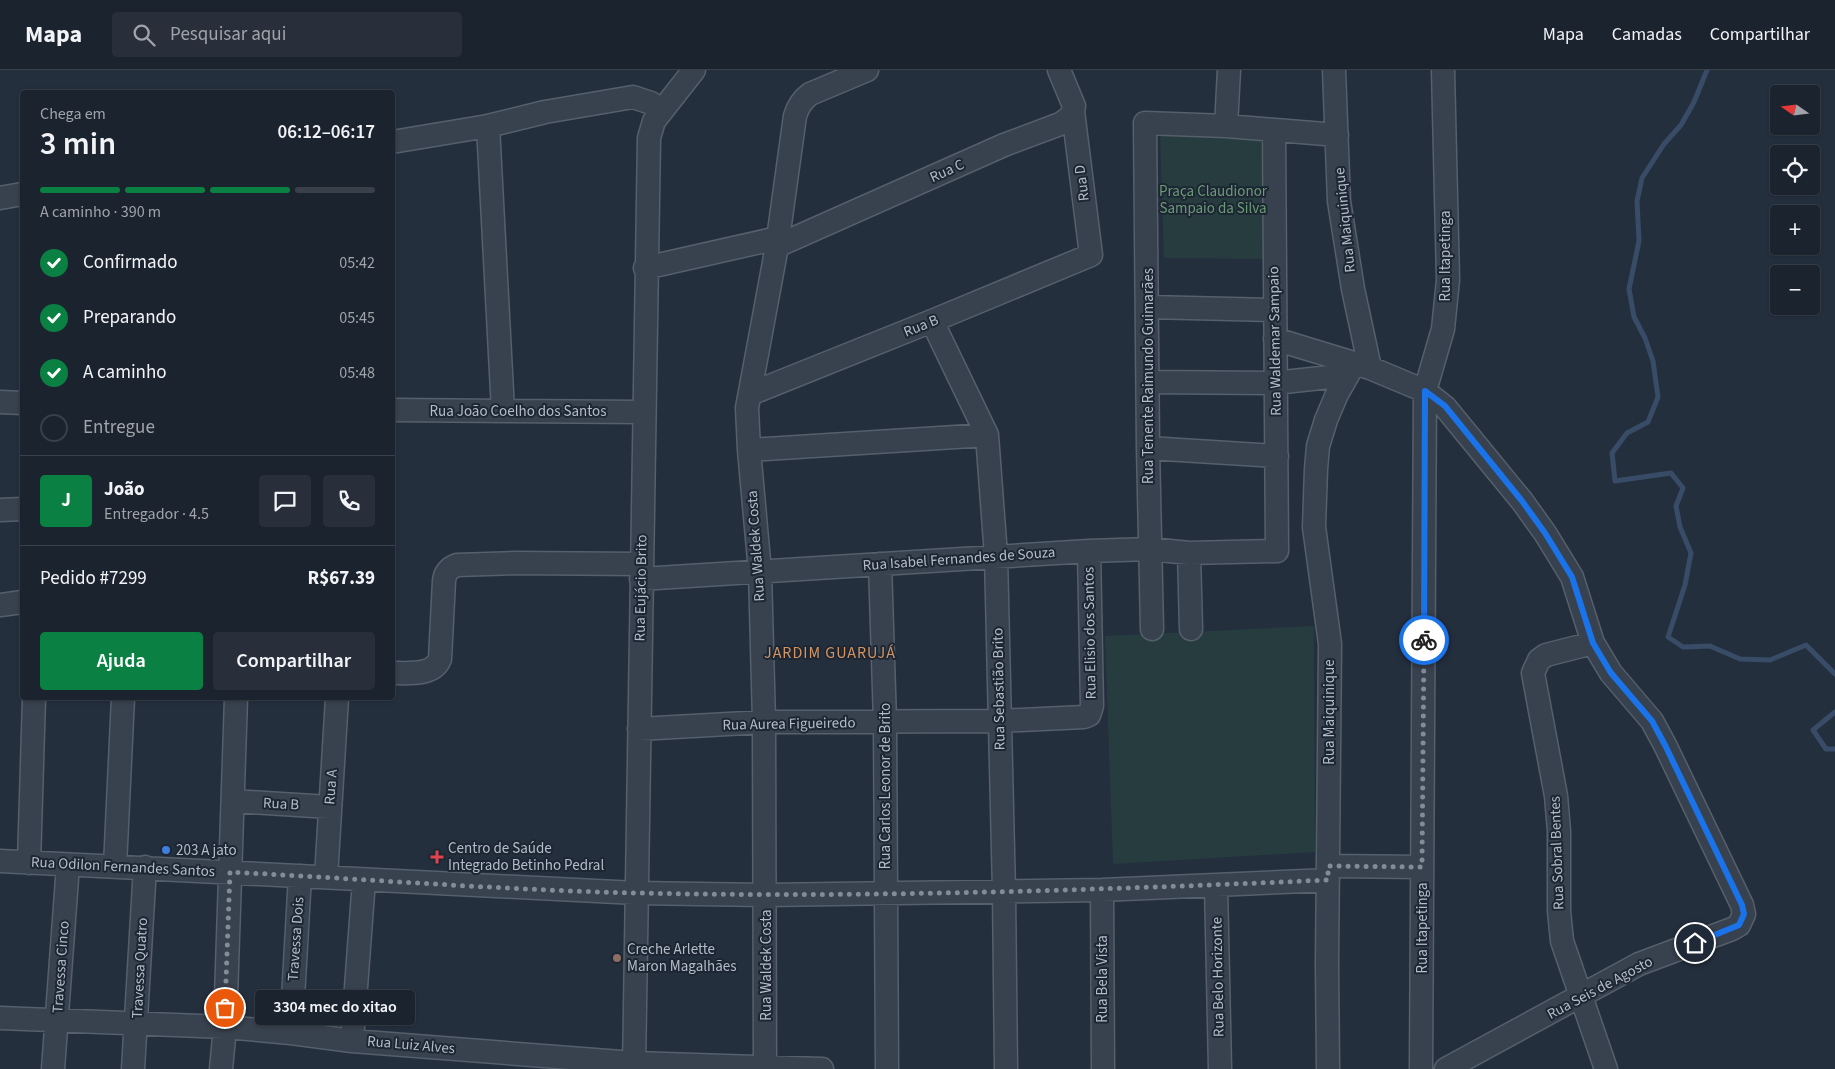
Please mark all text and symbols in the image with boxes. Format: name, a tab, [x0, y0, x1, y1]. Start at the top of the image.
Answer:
search box	[112, 12, 462, 57]
text: Mapa	[25, 17, 82, 52]
icon: search	[130, 21, 158, 49]
text: Pesquisar aqui	[170, 21, 286, 48]
text: Mapa	[1543, 22, 1584, 47]
text: Camadas	[1612, 22, 1682, 47]
text: Compartilhar	[1710, 22, 1810, 47]
north arrow	[1770, 85, 1820, 135]
map controls	[1770, 85, 1820, 315]
text: Chega em	[40, 103, 106, 125]
text: 06:12–06:17	[277, 119, 375, 146]
text: 3 min	[40, 121, 116, 167]
button: locate	[1770, 145, 1820, 195]
street label: Rua C	[926, 154, 968, 188]
street label: Rua D	[1069, 164, 1095, 202]
street label: Rua Maiquinique	[1329, 166, 1361, 274]
park label: Praça Claudionor Sampaio da Silva	[1159, 181, 1268, 219]
text: A caminho · 390 m	[40, 201, 161, 223]
button: +	[1770, 205, 1820, 255]
street label: Rua Itapetinga	[1435, 211, 1456, 301]
icon: check	[40, 249, 68, 277]
text: Confirmado	[83, 249, 178, 276]
text: 05:42	[339, 252, 375, 274]
button: −	[1770, 265, 1820, 315]
street label: Rua Waldemar Sampaio	[1263, 266, 1287, 416]
street label: Rua Tenente Raimundo Guimarães	[1138, 268, 1159, 484]
icon: check	[40, 304, 68, 332]
text: Preparando	[83, 304, 176, 331]
text: 05:45	[339, 307, 375, 329]
street label: Rua B	[900, 309, 942, 342]
icon: check	[40, 359, 68, 387]
text: A caminho	[83, 359, 167, 386]
text: 05:48	[339, 362, 375, 384]
street label: Rua João Coelho dos Santos	[429, 401, 607, 422]
text: Entregue	[83, 414, 155, 441]
button: chat	[259, 475, 311, 527]
button: phone	[323, 475, 375, 527]
text: João	[104, 476, 145, 503]
text: J	[61, 487, 71, 514]
street label: Rua Waldek Costa	[742, 490, 770, 602]
text: Entregador · 4.5	[104, 503, 209, 525]
street label: Rua Eujácio Brito	[630, 534, 652, 642]
street label: Rua Isabel Fernandes de Souza	[862, 542, 1056, 576]
text: Pedido #7299	[40, 565, 147, 592]
text: R$67.39	[307, 565, 375, 592]
street label: Rua Elisio dos Santos	[1078, 567, 1102, 699]
courier	[1399, 615, 1449, 665]
icon: bike	[1410, 626, 1438, 654]
street label: Rua Sebastião Brito	[987, 628, 1011, 750]
button: Ajuda	[40, 632, 203, 690]
button: Compartilhar	[213, 632, 375, 690]
district label: JARDIM GUARUJÁ	[764, 642, 896, 664]
street label: Rua Maiquinique	[1319, 659, 1340, 765]
street label: Rua Carlos Leonor de Brito	[875, 703, 896, 869]
street label: Rua Aurea Figueiredo	[722, 712, 856, 736]
street label: Rua A	[319, 768, 343, 805]
street label: Rua B	[262, 793, 300, 815]
street label: Rua Sobral Bentes	[1545, 796, 1569, 910]
place label: Centro de Saúde Integrado Betinho Pedral	[448, 838, 604, 876]
place label: 203 A jato	[176, 840, 237, 861]
marker: 203 A jato	[160, 844, 172, 856]
marker: Centro de Saúde Integrado Betinho Pedral	[430, 850, 444, 864]
street label: Rua Odilon Fernandes Santos	[30, 852, 216, 882]
street label: Rua Itapetinga	[1412, 883, 1433, 973]
street label: Travessa Dois	[283, 896, 309, 982]
street label: Rua Waldek Costa	[756, 909, 777, 1021]
street label: Travessa Quatro	[127, 917, 153, 1019]
street label: Rua Belo Horizonte	[1206, 917, 1230, 1037]
street label: Travessa Cinco	[47, 920, 75, 1014]
pin	[1674, 922, 1716, 964]
icon: home	[1681, 929, 1709, 957]
street label: Rua Bela Vista	[1092, 935, 1113, 1023]
place label: Creche Arlette Maron Magalhães	[627, 939, 736, 977]
street label: Rua Seis de Agosto	[1543, 951, 1657, 1025]
marker: Creche Arlette Maron Magalhães	[611, 952, 623, 964]
pin	[204, 987, 246, 1029]
callout: 3304 mec do xitao	[255, 990, 415, 1026]
icon: bag	[211, 994, 239, 1022]
text: 3304 mec do xitao	[273, 996, 397, 1018]
street label: Rua Luiz Alves	[366, 1031, 456, 1059]

